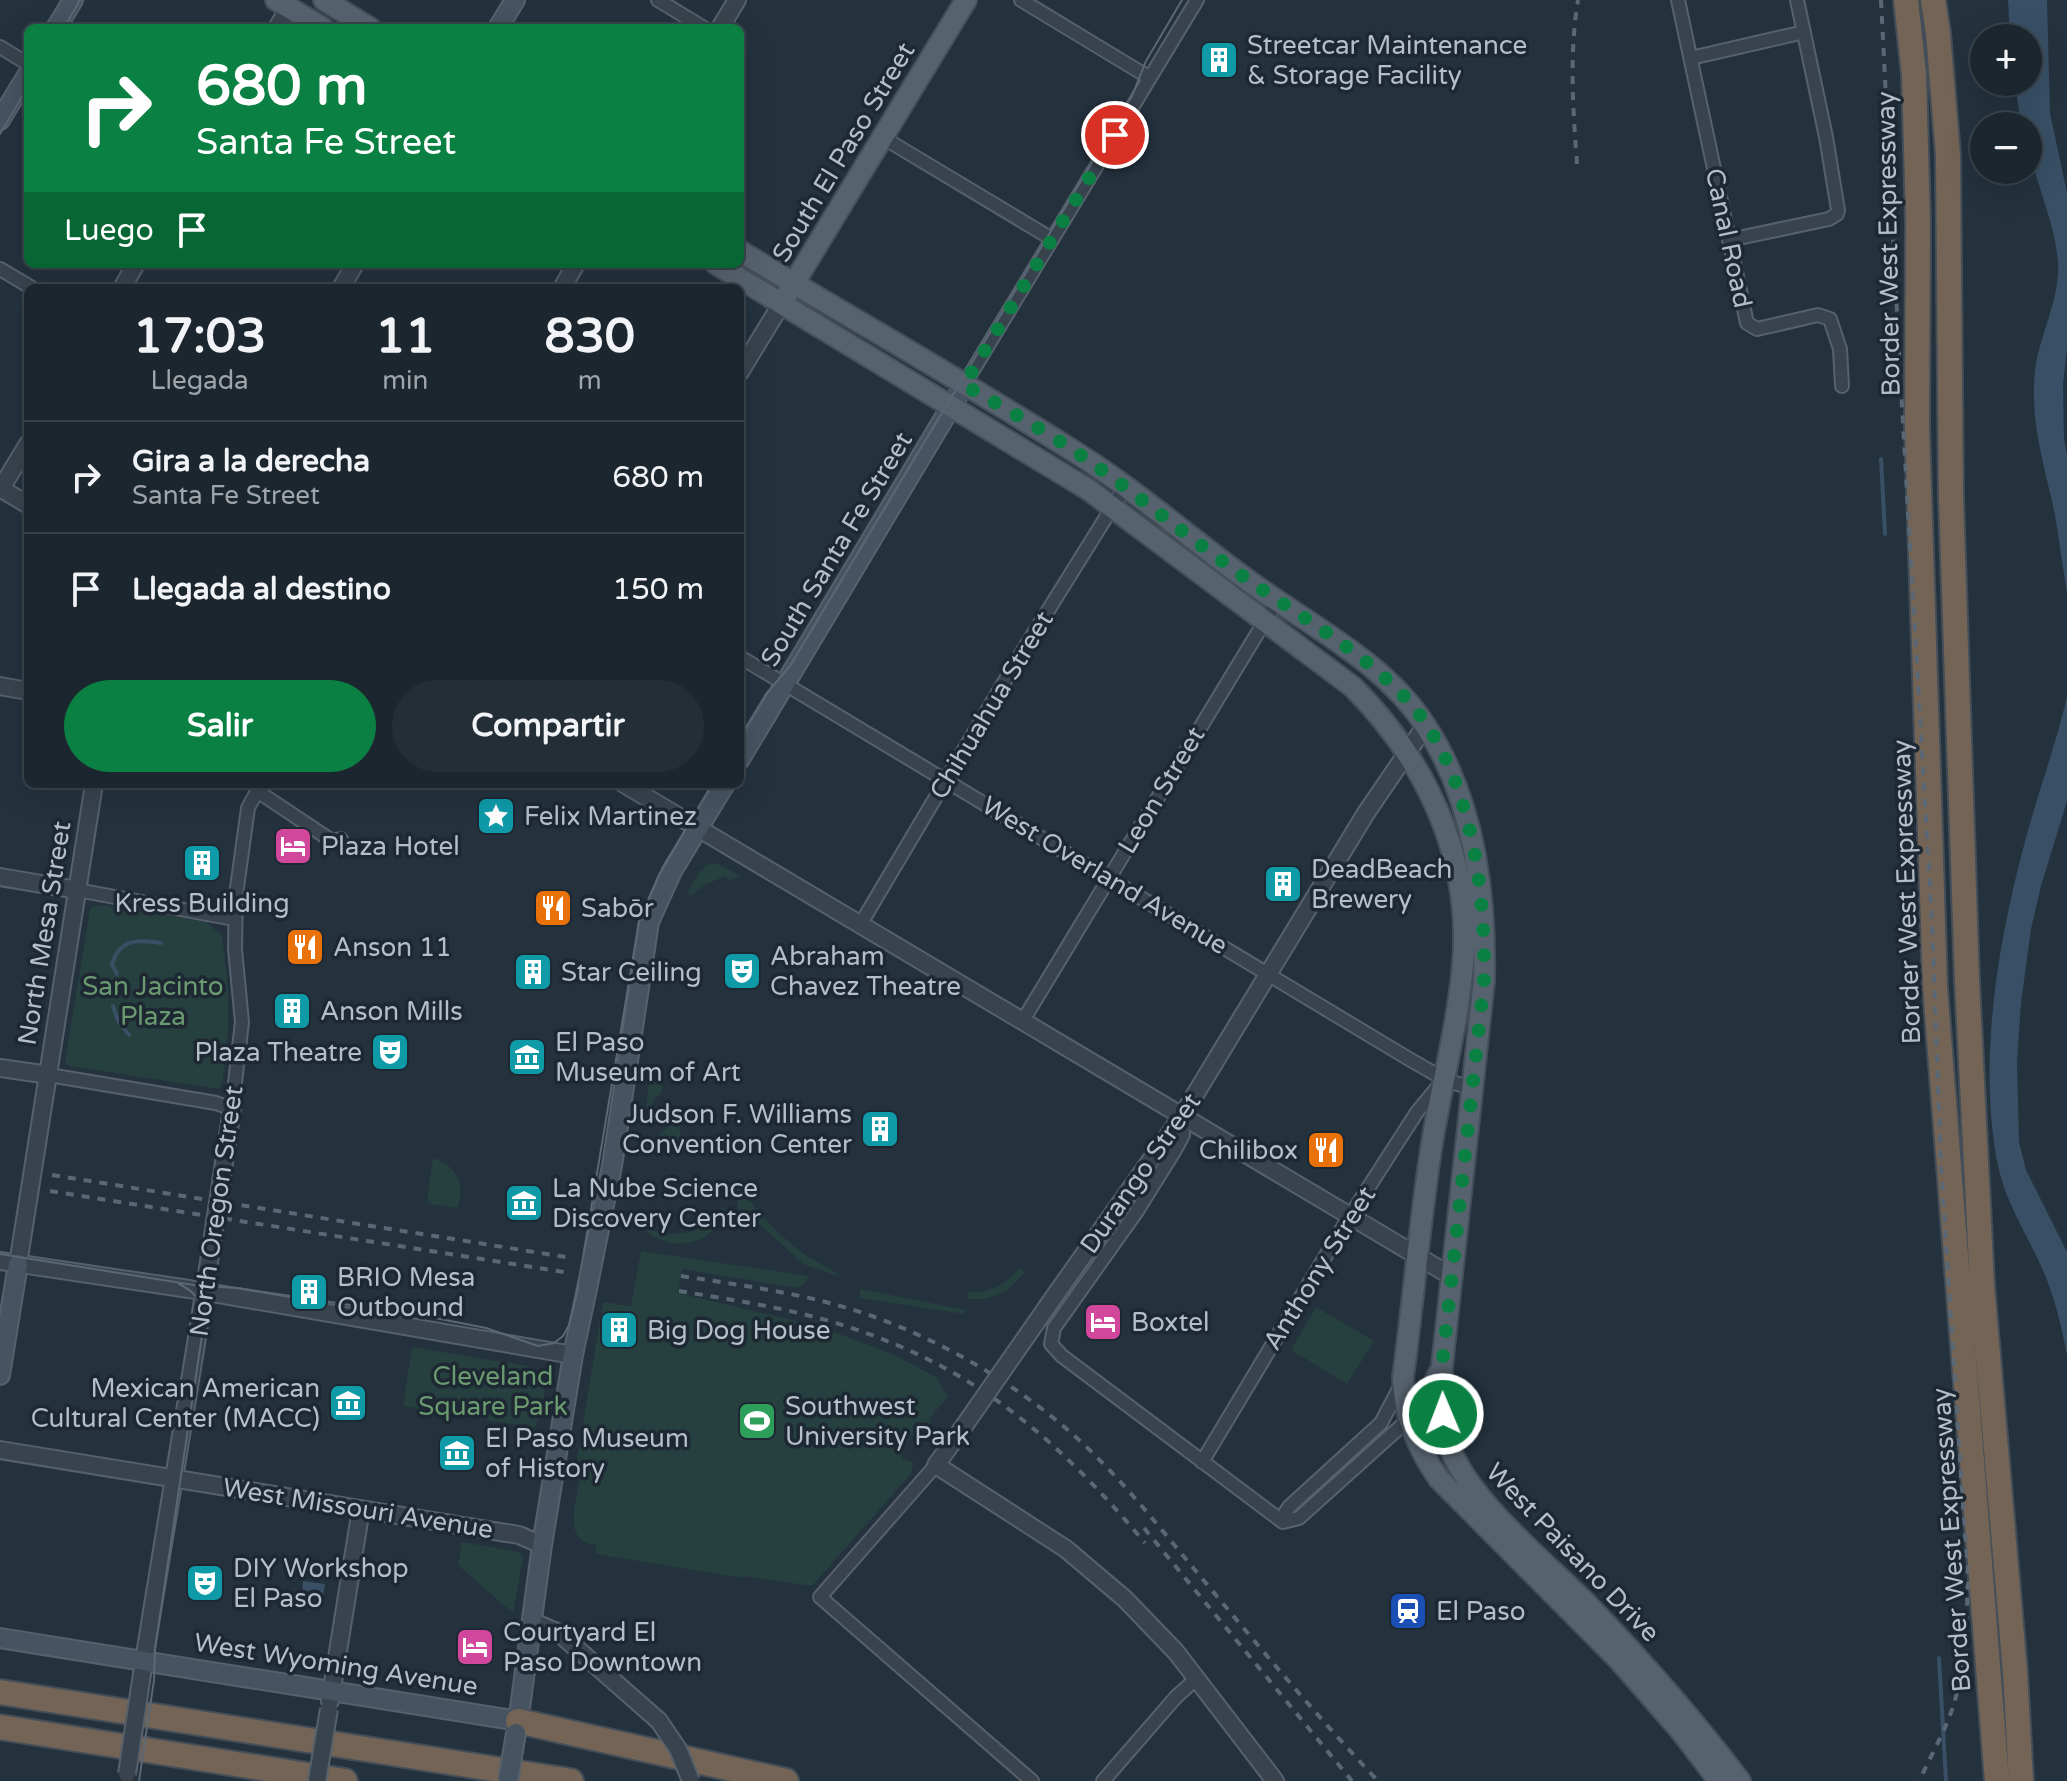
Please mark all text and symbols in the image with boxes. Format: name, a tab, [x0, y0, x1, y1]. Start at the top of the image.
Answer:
map controls	[1970, 24, 2042, 184]
button: +	[1970, 24, 2042, 96]
place label: Streetcar Maintenance & Storage Facility	[1247, 30, 1527, 91]
street label: South El Paso Street	[766, 37, 921, 268]
building icon: Streetcar Maintenance & Storage Facility	[1198, 39, 1240, 81]
text: 680 m	[196, 53, 367, 120]
icon: right	[64, 56, 168, 160]
street label: Border West Expressway	[1870, 91, 1907, 397]
pin	[1081, 101, 1149, 169]
button: −	[1970, 112, 2042, 184]
icon: arrive	[1093, 113, 1137, 157]
text: Santa Fe Street	[196, 121, 456, 164]
street label: Canal Road	[1699, 166, 1758, 311]
icon: arrive	[170, 208, 214, 252]
text: Luego	[64, 212, 154, 249]
text: 17:03	[133, 308, 266, 366]
text: 11	[375, 308, 435, 366]
text: 830	[545, 308, 635, 366]
text: Llegada	[150, 365, 249, 396]
text: min	[382, 365, 428, 396]
text: m	[578, 365, 602, 396]
street label: South Santa Fe Street	[754, 426, 919, 672]
text: Gira a la derecha	[132, 443, 370, 480]
icon: right	[64, 455, 108, 499]
text: 680 m	[612, 459, 704, 496]
text: Santa Fe Street	[132, 480, 320, 511]
icon: arrive	[64, 567, 108, 611]
text: Llegada al destino	[132, 571, 391, 608]
text: 150 m	[612, 571, 704, 608]
street label: Chihuahua Street	[923, 606, 1060, 805]
button: Salir	[64, 680, 376, 772]
button: Compartir	[392, 680, 704, 772]
street label: Leon Street	[1111, 721, 1211, 859]
street label: Border West Expressway	[1886, 739, 1927, 1045]
street label: West Overland Avenue	[976, 790, 1233, 961]
place icon: Felix Martinez	[475, 795, 517, 837]
place label: Felix Martinez	[524, 801, 697, 832]
street label: North Mesa Street	[11, 819, 78, 1047]
hotel icon: Plaza Hotel	[272, 825, 314, 867]
place label: Plaza Hotel	[321, 831, 460, 862]
building icon: Kress Building	[181, 842, 223, 884]
place label: DeadBeach Brewery	[1311, 854, 1452, 915]
building icon: DeadBeach Brewery	[1262, 863, 1304, 905]
restaurant icon: Sabōr	[532, 887, 574, 929]
place label: Kress Building	[114, 888, 290, 919]
place label: Sabōr	[581, 893, 654, 924]
restaurant icon: Anson 11	[284, 926, 326, 968]
place label: Anson 11	[333, 932, 452, 963]
place label: Abraham Chavez Theatre	[770, 941, 961, 1002]
theatre icon: Abraham Chavez Theatre	[721, 950, 763, 992]
building icon: Star Ceiling	[512, 951, 554, 993]
place label: Star Ceiling	[561, 957, 702, 988]
park label: San Jacinto Plaza	[82, 971, 224, 1032]
building icon: Anson Mills	[271, 990, 313, 1032]
place label: Anson Mills	[320, 996, 463, 1027]
place label: El Paso Museum of Art	[555, 1027, 741, 1088]
theatre icon: Plaza Theatre	[369, 1031, 411, 1073]
museum icon: El Paso Museum of Art	[506, 1036, 548, 1078]
place label: Plaza Theatre	[195, 1037, 362, 1068]
street label: North Oregon Street	[184, 1084, 249, 1339]
street label: Durango Street	[1074, 1087, 1207, 1260]
place label: Judson F. Williams Convention Center	[622, 1099, 852, 1160]
building icon: Judson F. Williams Convention Center	[859, 1108, 901, 1150]
restaurant icon: Chilibox	[1305, 1129, 1347, 1171]
place label: Chilibox	[1199, 1135, 1298, 1166]
place label: La Nube Science Discovery Center	[552, 1173, 761, 1234]
street label: Anthony Street	[1257, 1181, 1382, 1356]
museum icon: La Nube Science Discovery Center	[503, 1182, 545, 1224]
place label: BRIO Mesa Outbound	[337, 1262, 475, 1323]
building icon: BRIO Mesa Outbound	[288, 1271, 330, 1313]
hotel icon: Boxtel	[1082, 1301, 1124, 1343]
place label: Boxtel	[1131, 1307, 1209, 1338]
building icon: Big Dog House	[598, 1309, 640, 1351]
place label: Big Dog House	[647, 1315, 831, 1346]
park label: Cleveland Square Park	[418, 1361, 568, 1422]
position arrow	[1401, 1372, 1485, 1456]
place label: Mexican American Cultural Center (MACC)	[31, 1373, 320, 1434]
museum icon: Mexican American Cultural Center (MACC)	[327, 1382, 369, 1424]
street label: Border West Expressway	[1925, 1387, 1978, 1693]
place label: Southwest University Park	[785, 1391, 970, 1452]
sports icon: Southwest University Park	[736, 1400, 778, 1442]
place label: El Paso Museum of History	[485, 1423, 689, 1484]
museum icon: El Paso Museum of History	[436, 1432, 478, 1474]
street label: West Paisano Drive	[1479, 1457, 1666, 1648]
street label: West Missouri Avenue	[221, 1472, 495, 1545]
place label: DIY Workshop El Paso	[233, 1553, 409, 1614]
theatre icon: DIY Workshop El Paso	[184, 1562, 226, 1604]
station icon: El Paso	[1387, 1590, 1429, 1632]
place label: El Paso	[1436, 1596, 1526, 1627]
place label: Courtyard El Paso Downtown	[503, 1617, 702, 1678]
hotel icon: Courtyard El Paso Downtown	[454, 1626, 496, 1668]
street label: West Wyoming Avenue	[192, 1627, 480, 1702]

